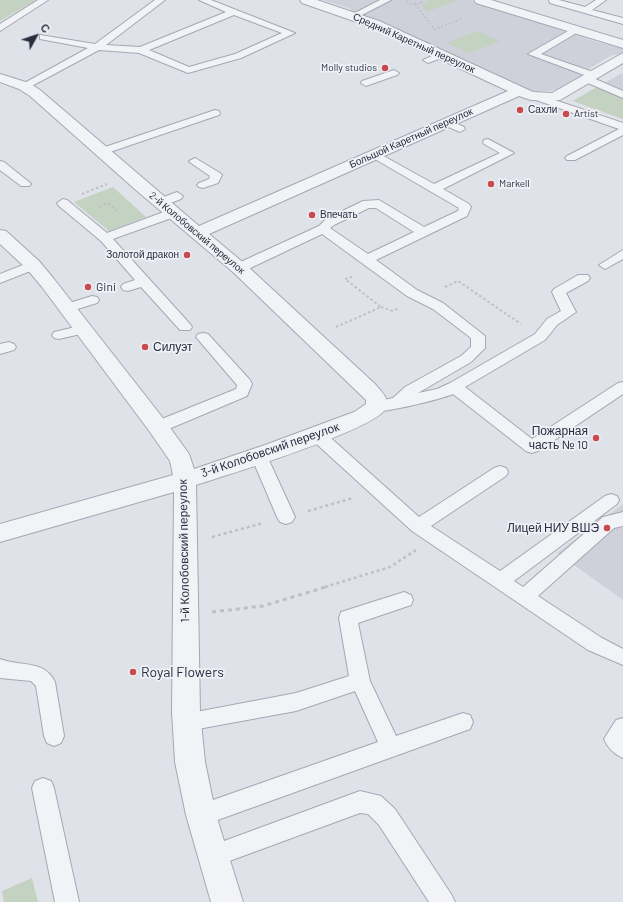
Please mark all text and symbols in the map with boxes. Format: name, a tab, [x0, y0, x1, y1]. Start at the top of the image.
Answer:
street label: Средний Каретный переулок	[351, 11, 477, 75]
north arrow	[16, 16, 56, 56]
text: С	[38, 21, 53, 35]
place label: Molly studios	[321, 62, 377, 74]
marker: Molly studios	[380, 63, 390, 73]
place label: Сахли	[528, 104, 557, 116]
street label: Большой Каретный переулок	[347, 105, 475, 171]
marker: Сахли	[515, 105, 525, 115]
place label: Artist	[574, 108, 598, 120]
marker: Artist	[561, 109, 571, 119]
place label: Markell	[499, 178, 530, 190]
marker: Markell	[486, 179, 496, 189]
street label: 2-й Колобовский переулок	[147, 189, 247, 277]
place label: Впечать	[320, 209, 358, 221]
marker: Впечать	[307, 210, 317, 220]
place label: Золотой дракон	[106, 249, 179, 261]
marker: Золотой дракон	[182, 250, 192, 260]
place label: Gini	[96, 280, 116, 294]
marker: Gini	[83, 282, 93, 292]
place label: Силуэт	[153, 340, 193, 354]
marker: Силуэт	[140, 342, 150, 352]
street label: 3-й Колобовский переулок	[199, 420, 341, 480]
place label: Пожарная часть № 10	[529, 424, 588, 452]
marker: Пожарная часть № 10	[591, 433, 601, 443]
street label: 1-й Колобовский переулок	[176, 479, 192, 623]
place label: Лицей НИУ ВШЭ	[507, 521, 599, 535]
marker: Лицей НИУ ВШЭ	[602, 523, 612, 533]
place label: Royal Flowers	[141, 664, 224, 680]
marker: Royal Flowers	[128, 667, 138, 677]

